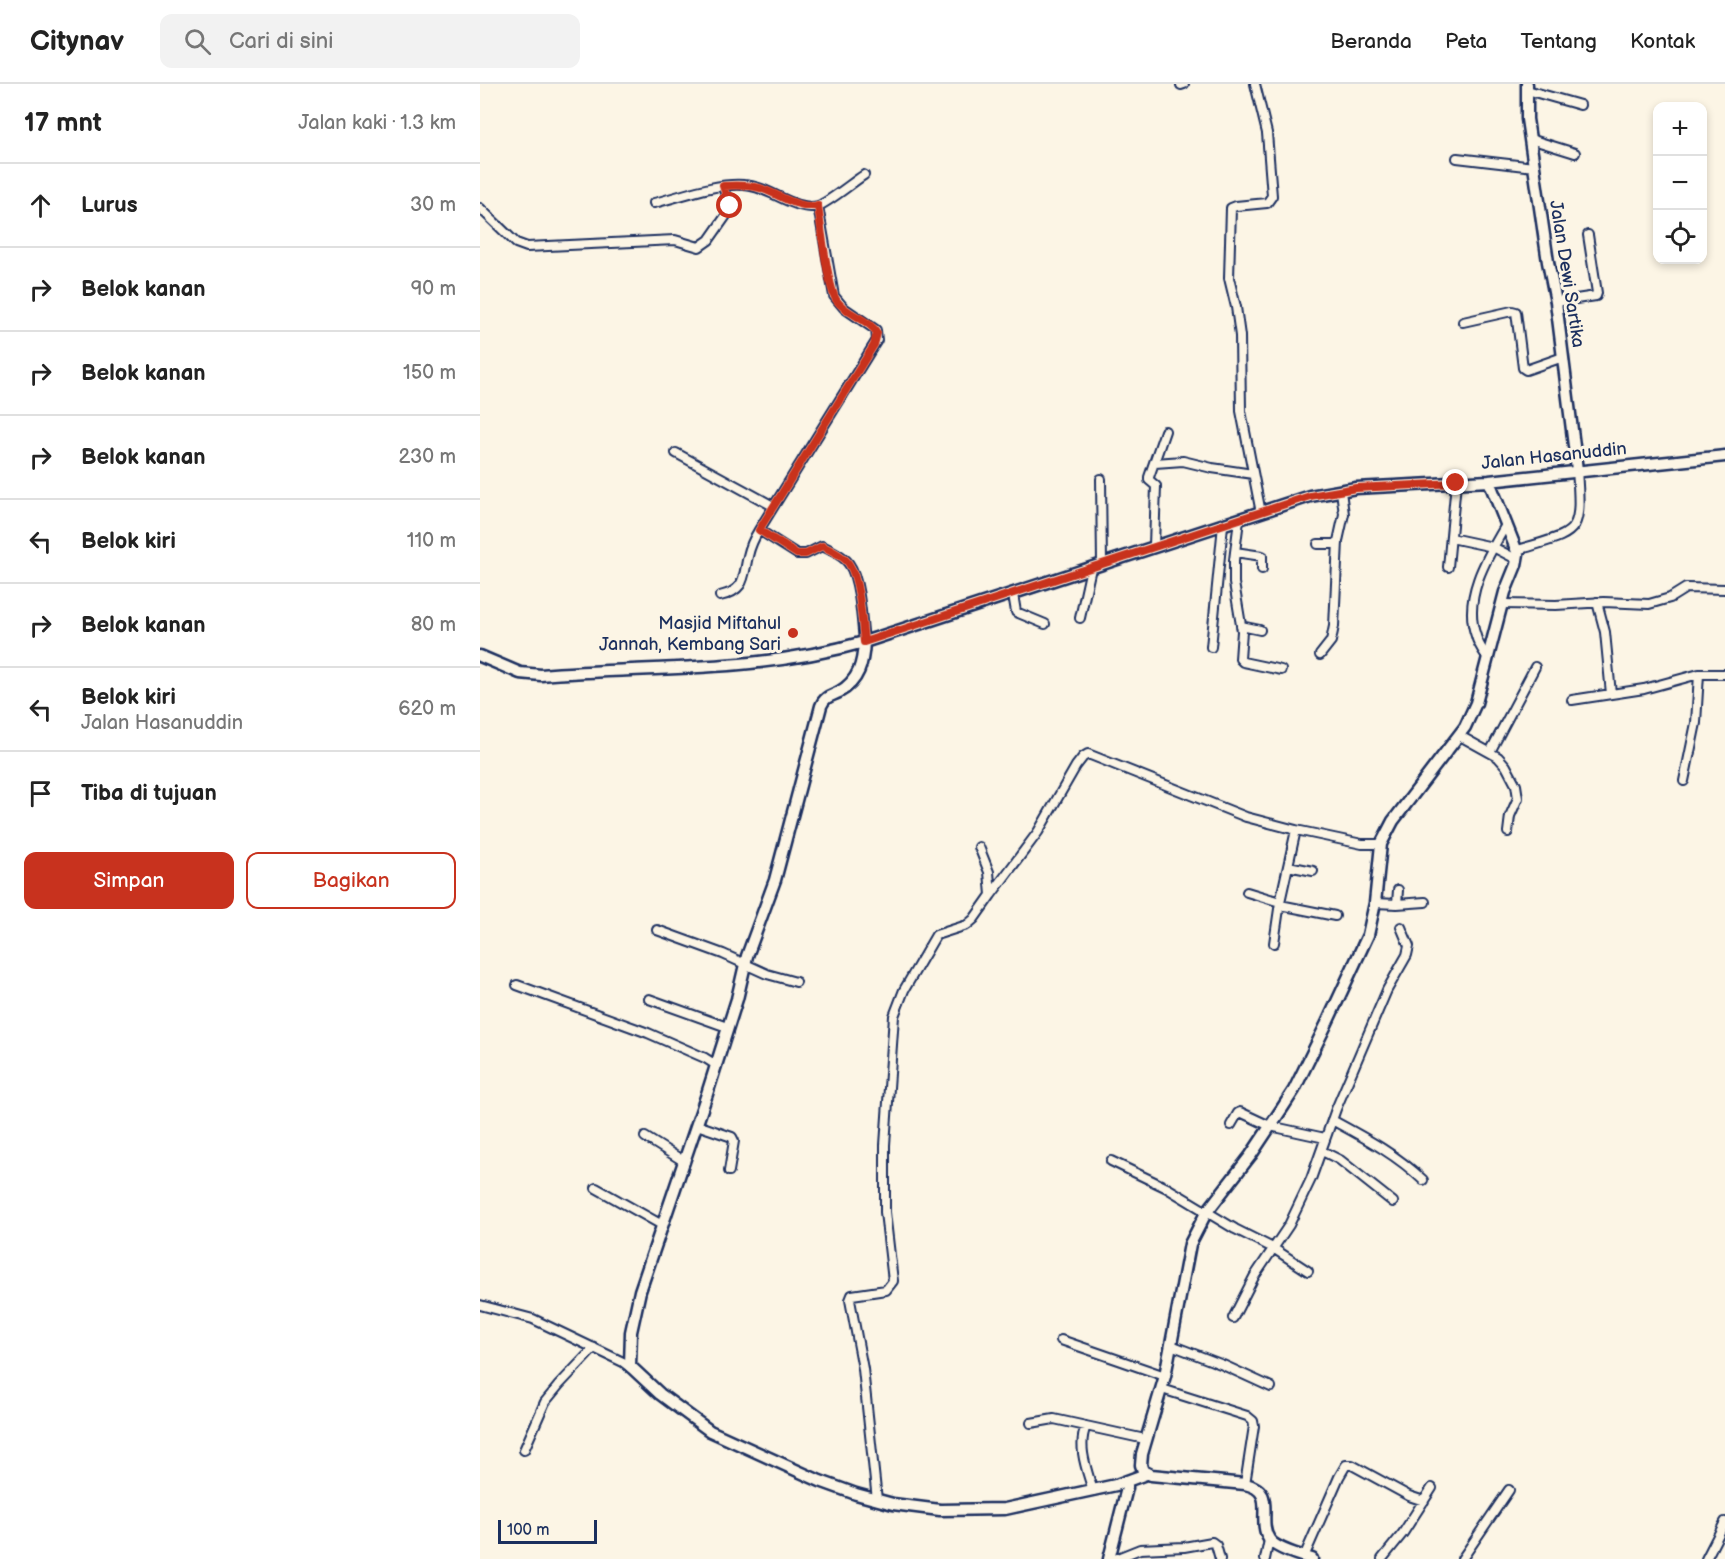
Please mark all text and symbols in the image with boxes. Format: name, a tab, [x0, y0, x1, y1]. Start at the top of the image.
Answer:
search box	[160, 14, 580, 68]
text: Citynav	[30, 25, 124, 58]
icon: search	[181, 25, 214, 58]
text: Cari di sini	[229, 28, 333, 55]
text: Beranda	[1330, 29, 1412, 54]
text: Peta	[1445, 29, 1488, 54]
text: Tentang	[1521, 29, 1597, 54]
text: Kontak	[1630, 29, 1695, 54]
map controls	[1653, 102, 1707, 264]
button: +	[1653, 102, 1707, 156]
text: 17 mnt	[24, 108, 102, 139]
text: Jalan kaki · 1.3 km	[298, 111, 456, 135]
button: −	[1653, 156, 1707, 210]
icon: ahead	[24, 189, 57, 222]
text: Lurus	[81, 192, 137, 219]
route start	[716, 192, 742, 218]
text: 30 m	[410, 193, 456, 217]
street label: Jalan Dewi Sartika	[1545, 199, 1589, 349]
button: locate	[1653, 210, 1707, 264]
icon: right	[24, 273, 57, 306]
text: Belok kanan	[81, 276, 206, 303]
text: 90 m	[411, 277, 456, 301]
icon: right	[24, 357, 57, 390]
text: Belok kanan	[81, 360, 206, 387]
text: 150 m	[403, 361, 456, 385]
street label: Jalan Hasanuddin	[1480, 438, 1628, 474]
icon: right	[24, 441, 57, 474]
text: Belok kanan	[81, 444, 206, 471]
text: 230 m	[399, 445, 456, 469]
route end	[1442, 469, 1468, 495]
icon: left	[24, 525, 57, 558]
text: Belok kiri	[81, 528, 176, 555]
text: 110 m	[407, 529, 456, 553]
icon: right	[24, 609, 57, 642]
text: Belok kanan	[81, 612, 206, 639]
text: 80 m	[411, 613, 456, 637]
place label: Masjid Miftahul Jannah, Kembang Sari	[599, 613, 781, 655]
marker: Masjid Miftahul Jannah, Kembang Sari	[786, 626, 800, 640]
text: Belok kiri	[81, 684, 176, 711]
icon: left	[24, 693, 57, 726]
text: 620 m	[398, 697, 456, 721]
text: Jalan Hasanuddin	[81, 711, 243, 735]
icon: arrive	[24, 777, 57, 810]
text: Tiba di tujuan	[81, 780, 217, 807]
button: Simpan	[24, 852, 234, 909]
button: Bagikan	[246, 852, 456, 909]
scale bar	[498, 1517, 597, 1544]
text: 100 m	[507, 1521, 550, 1540]

